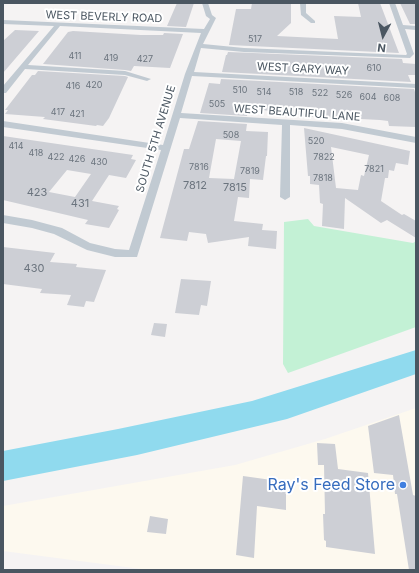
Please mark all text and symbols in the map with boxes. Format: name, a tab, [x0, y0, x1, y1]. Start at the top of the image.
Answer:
street label: WEST BEVERLY ROAD	[45, 8, 163, 26]
north arrow	[363, 16, 403, 56]
house number: 517	[248, 34, 262, 44]
text: N	[377, 40, 387, 55]
house number: 411	[69, 51, 81, 61]
house number: 419	[104, 53, 118, 63]
house number: 427	[137, 54, 153, 64]
street label: WEST GARY WAY	[257, 60, 349, 78]
house number: 610	[367, 63, 381, 73]
house number: 420	[86, 80, 102, 90]
house number: 416	[66, 81, 80, 91]
street label: SOUTH 5TH AVENUE	[133, 84, 179, 194]
house number: 510	[233, 85, 247, 95]
house number: 514	[257, 87, 271, 97]
house number: 518	[289, 87, 303, 97]
house number: 522	[312, 88, 328, 98]
house number: 526	[336, 90, 352, 100]
house number: 604	[359, 92, 377, 102]
house number: 608	[384, 93, 400, 103]
house number: 505	[209, 99, 225, 109]
street label: WEST BEAUTIFUL LANE	[233, 102, 361, 124]
house number: 417	[51, 107, 65, 117]
house number: 421	[70, 109, 84, 119]
house number: 508	[223, 130, 239, 140]
house number: 520	[308, 136, 324, 146]
house number: 414	[8, 141, 24, 151]
house number: 418	[29, 148, 43, 158]
house number: 422	[48, 152, 64, 162]
house number: 7822	[313, 152, 335, 162]
house number: 426	[69, 154, 85, 164]
house number: 430	[90, 157, 108, 167]
house number: 7816	[189, 162, 209, 172]
house number: 7821	[364, 164, 384, 174]
house number: 7819	[240, 166, 260, 176]
house number: 7818	[313, 173, 333, 183]
house number: 7812	[183, 179, 207, 193]
house number: 7815	[223, 181, 247, 195]
house number: 423	[27, 186, 47, 200]
house number: 431	[71, 197, 89, 211]
house number: 430	[24, 262, 44, 276]
place label: Ray's Feed Store	[268, 475, 395, 495]
marker: Ray's Feed Store	[398, 480, 408, 490]

